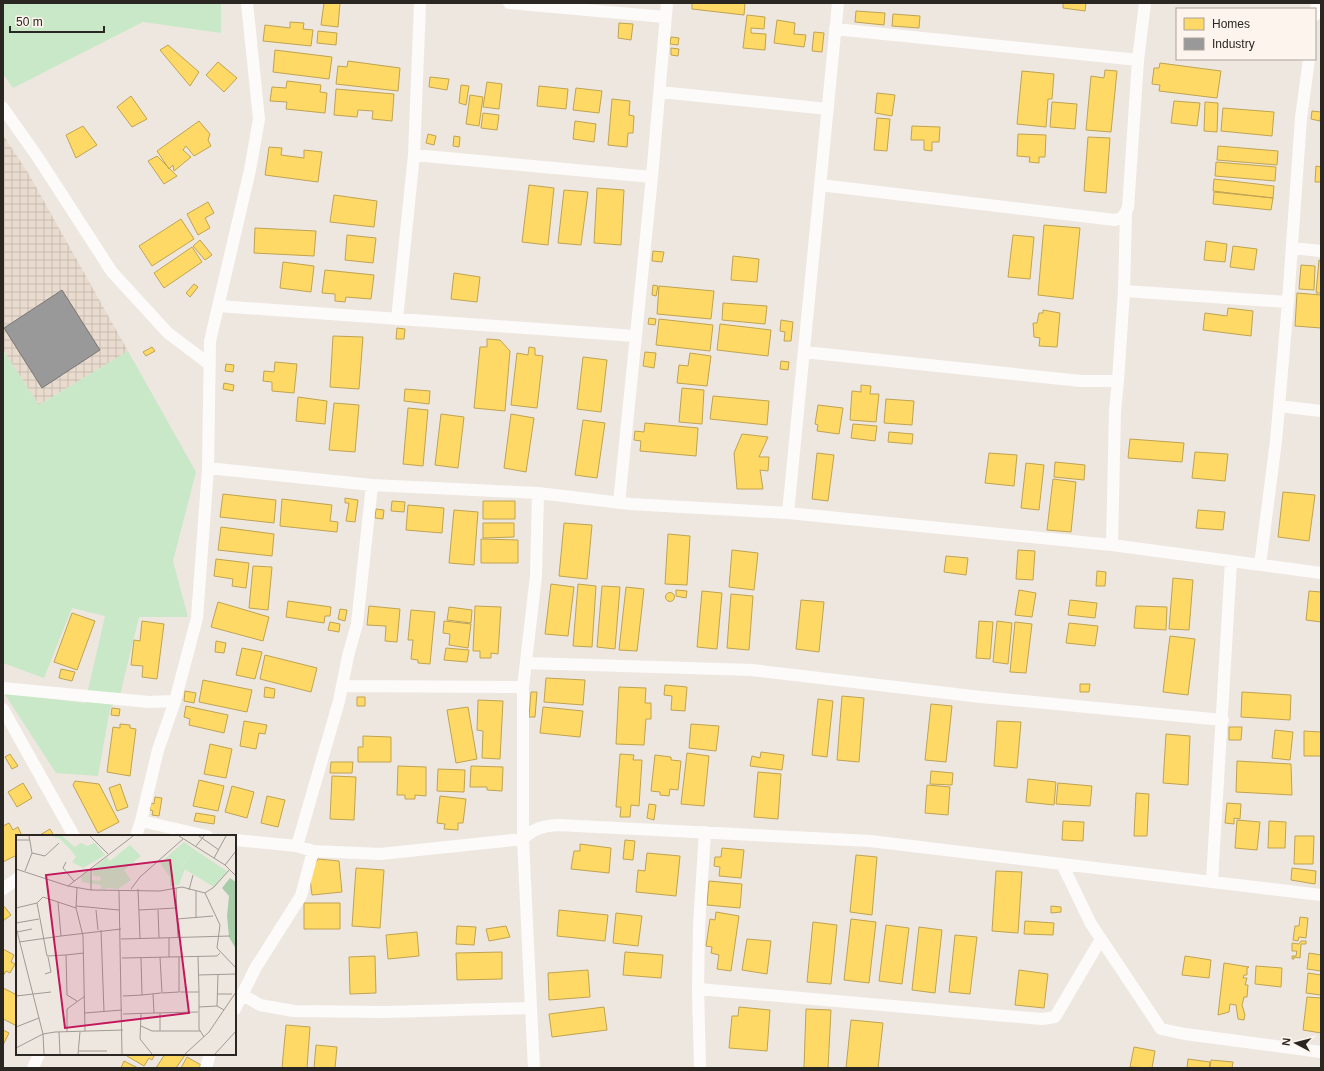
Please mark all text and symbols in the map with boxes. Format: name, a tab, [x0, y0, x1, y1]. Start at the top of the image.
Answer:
scale bar	[10, 8, 104, 34]
legend	[1176, 8, 1316, 60]
text: 50 m	[16, 15, 43, 29]
text: Homes	[1212, 17, 1250, 31]
text: Industry	[1212, 37, 1255, 51]
inset map	[16, 835, 236, 1055]
north arrow	[1276, 1023, 1316, 1063]
text: N	[1280, 1037, 1293, 1046]

